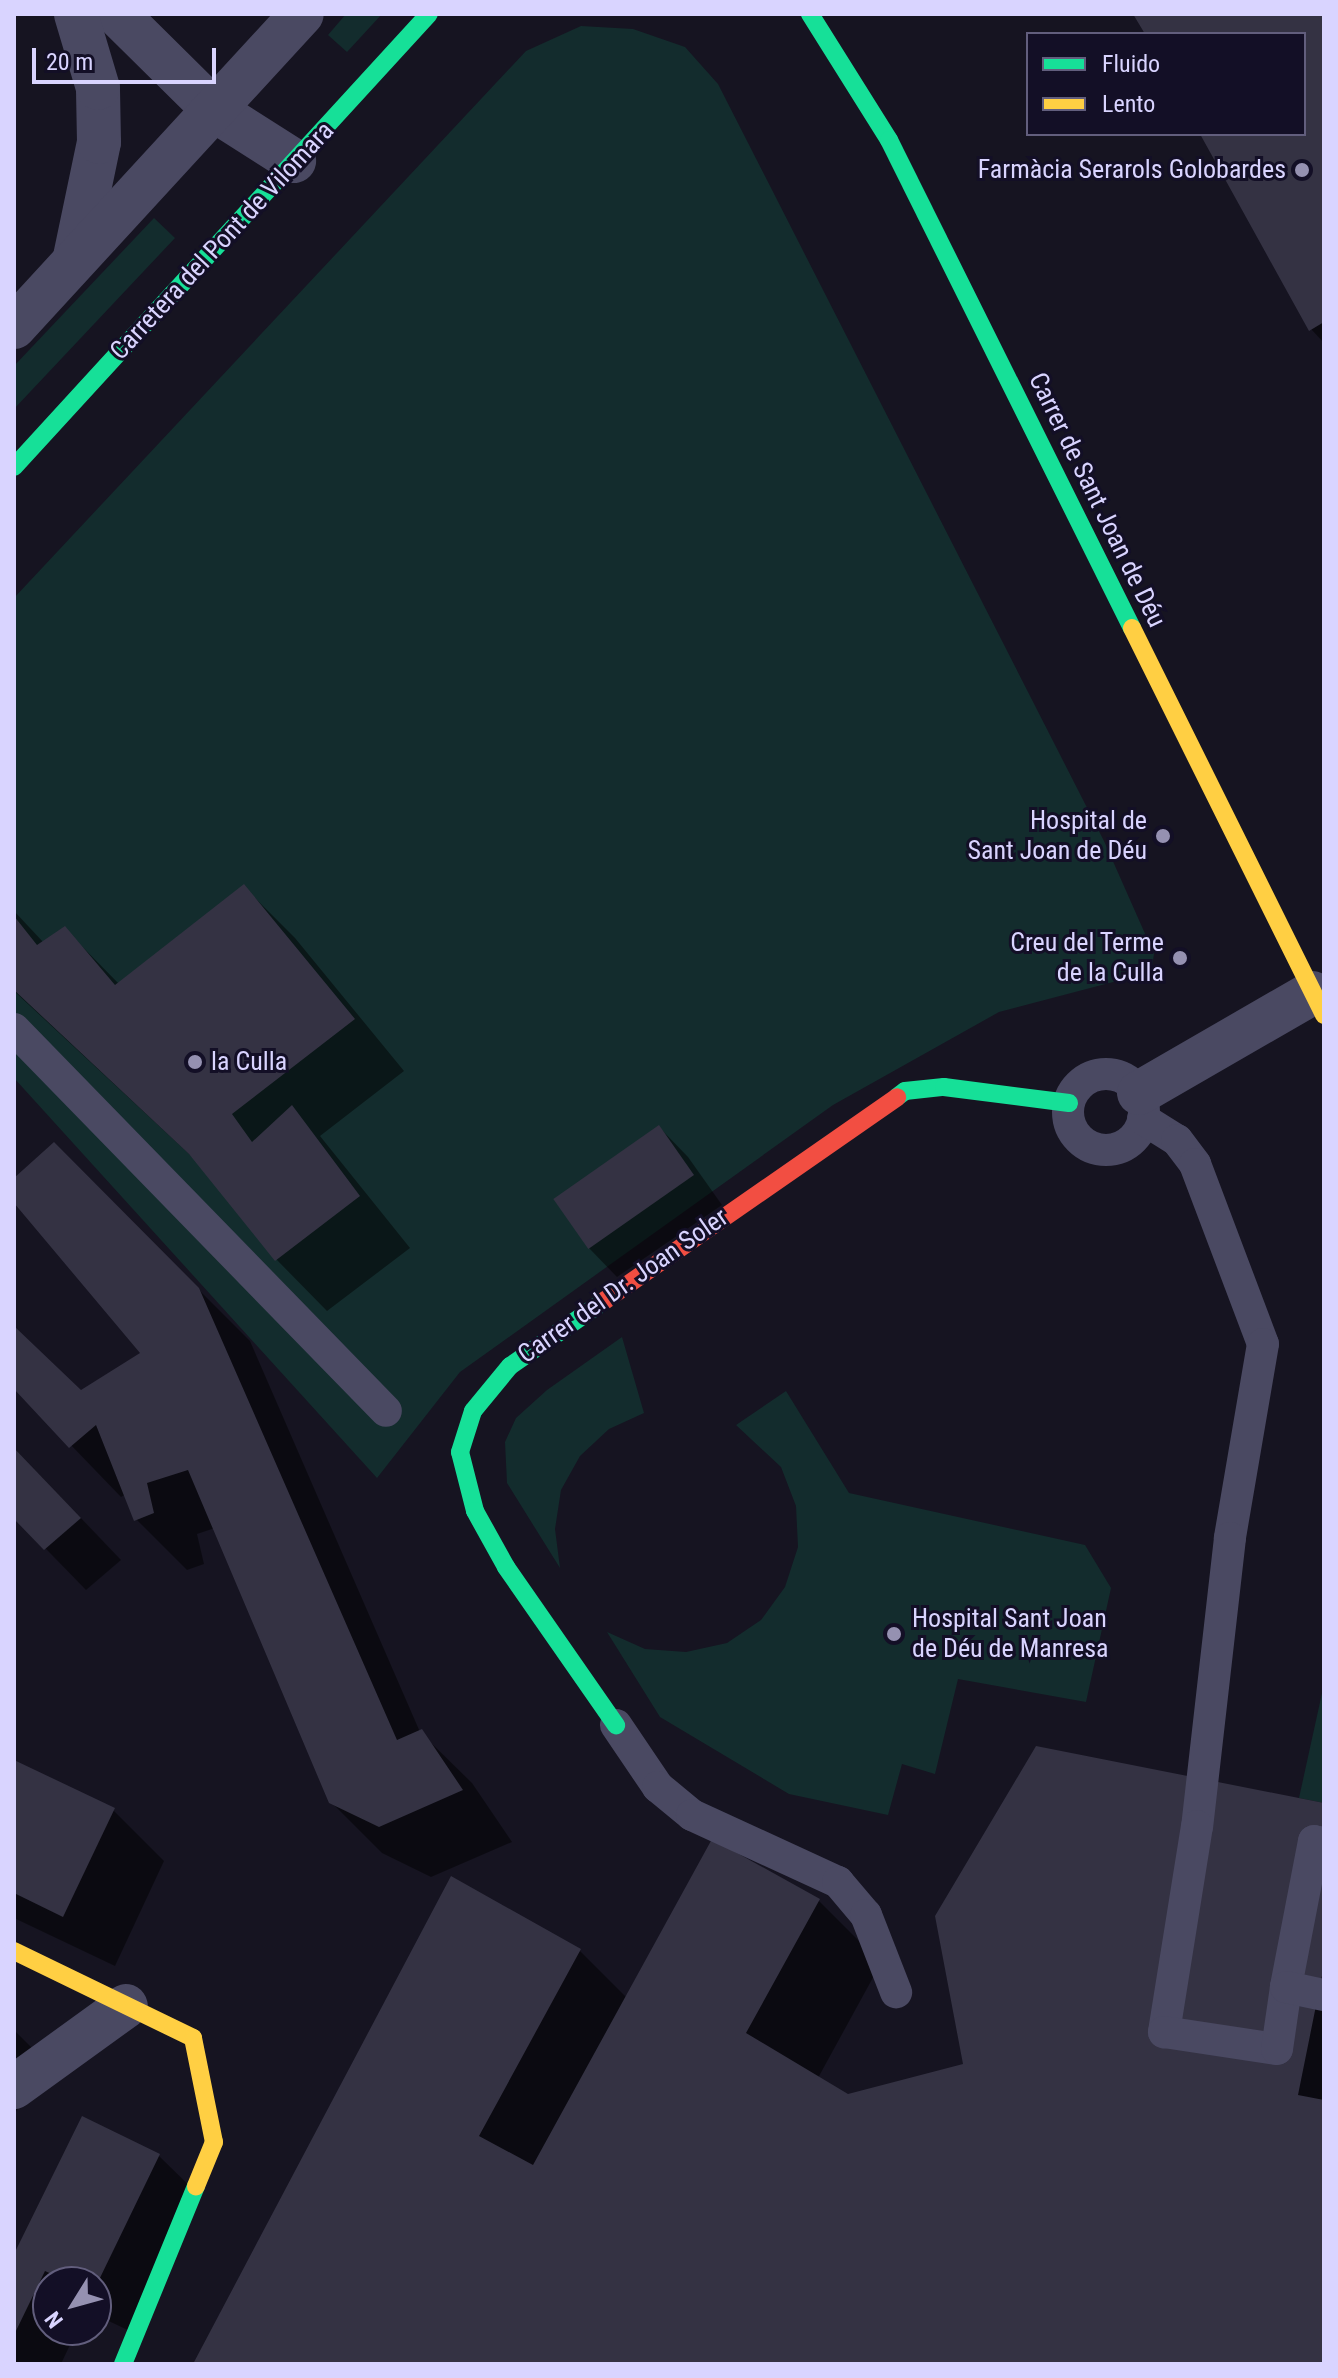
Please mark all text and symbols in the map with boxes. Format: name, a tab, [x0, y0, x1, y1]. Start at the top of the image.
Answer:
scale bar	[36, 32, 220, 82]
legend	[1026, 32, 1306, 136]
text: 20 m	[46, 48, 93, 76]
text: Fluido	[1102, 50, 1160, 78]
text: Lento	[1102, 90, 1155, 118]
street label: Carretera del Pont de Vilomara	[104, 116, 340, 366]
place label: Farmàcia Serarols Golobardes	[978, 154, 1286, 186]
marker: Farmàcia Serarols Golobardes	[1293, 161, 1311, 179]
street label: Carrer de Sant Joan de Déu	[1022, 368, 1172, 632]
place label: Hospital de Sant Joan de Déu	[968, 805, 1147, 866]
marker: Hospital de Sant Joan de Déu	[1154, 827, 1172, 845]
place label: Creu del Terme de la Culla	[1010, 927, 1164, 988]
marker: Creu del Terme de la Culla	[1171, 949, 1189, 967]
place label: la Culla	[211, 1046, 287, 1078]
marker: la Culla	[186, 1053, 204, 1071]
street label: Carrer del Dr. Joan Soler	[512, 1202, 734, 1370]
place label: Hospital Sant Joan de Déu de Manresa	[912, 1603, 1109, 1664]
marker: Hospital Sant Joan de Déu de Manresa	[883, 1623, 905, 1645]
north arrow	[32, 2266, 112, 2346]
text: N	[40, 2307, 68, 2332]

